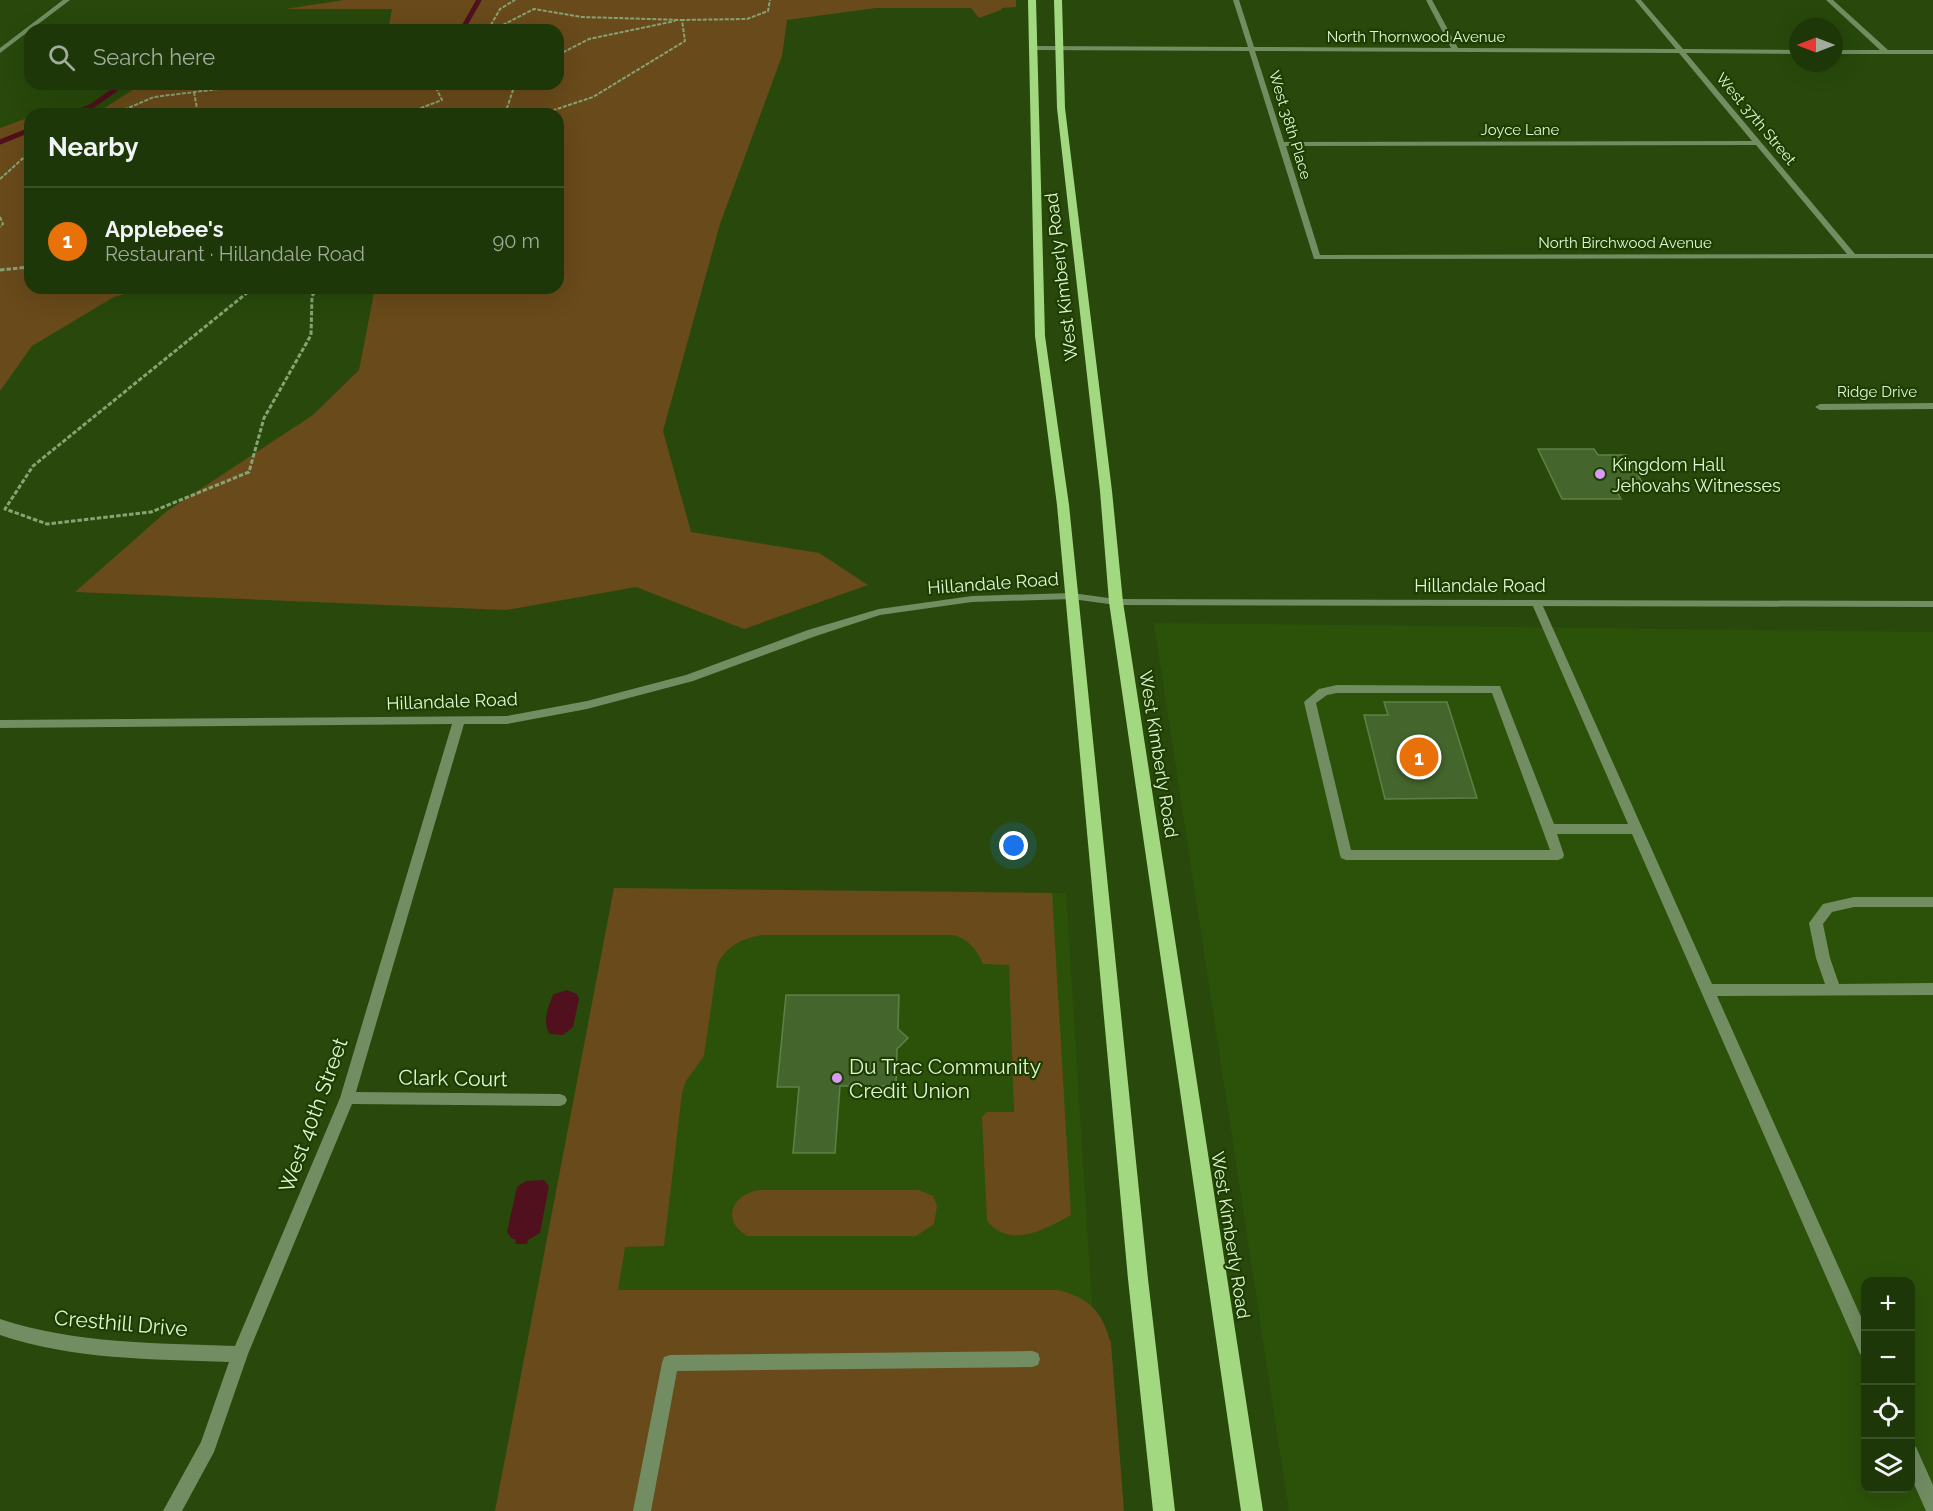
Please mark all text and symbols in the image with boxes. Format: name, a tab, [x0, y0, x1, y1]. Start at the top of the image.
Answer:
north arrow	[1789, 18, 1843, 72]
search box	[24, 24, 564, 90]
street label: North Thornwood Avenue	[1327, 28, 1505, 46]
icon: search	[45, 41, 78, 74]
text: Search here	[93, 44, 215, 70]
street label: West 38th Place	[1265, 69, 1315, 182]
street label: West 37th Street	[1712, 69, 1800, 169]
street label: Joyce Lane	[1481, 121, 1560, 139]
text: Nearby	[48, 132, 138, 162]
street label: West Kimberly Road	[1040, 192, 1082, 362]
text: Applebee's	[105, 216, 224, 242]
text: 1	[63, 229, 72, 253]
text: 90 m	[493, 229, 540, 253]
street label: North Birchwood Avenue	[1538, 234, 1712, 252]
text: Restaurant · Hillandale Road	[105, 242, 365, 266]
street label: Ridge Drive	[1837, 383, 1917, 401]
place label: Kingdom Hall Jehovahs Witnesses	[1612, 454, 1781, 496]
marker: Kingdom Hall Jehovahs Witnesses	[1593, 467, 1607, 481]
street label: Hillandale Road	[927, 568, 1059, 598]
street label: Hillandale Road	[1414, 575, 1546, 596]
street label: West Kimberly Road	[1135, 669, 1183, 839]
street label: Hillandale Road	[386, 688, 518, 714]
pin: 1	[1400, 734, 1438, 780]
your location	[999, 831, 1028, 860]
street label: West 40th Street	[273, 1034, 353, 1196]
place label: Du Trac Community Credit Union	[849, 1054, 1041, 1103]
street label: Clark Court	[398, 1065, 508, 1091]
marker: Du Trac Community Credit Union	[830, 1071, 844, 1085]
street label: West Kimberly Road	[1207, 1150, 1255, 1320]
map controls	[1861, 1277, 1915, 1493]
button: +	[1861, 1277, 1915, 1331]
street label: Cresthill Drive	[53, 1305, 189, 1341]
button: −	[1861, 1331, 1915, 1385]
button: locate	[1861, 1385, 1915, 1439]
button: layers	[1861, 1439, 1915, 1493]

